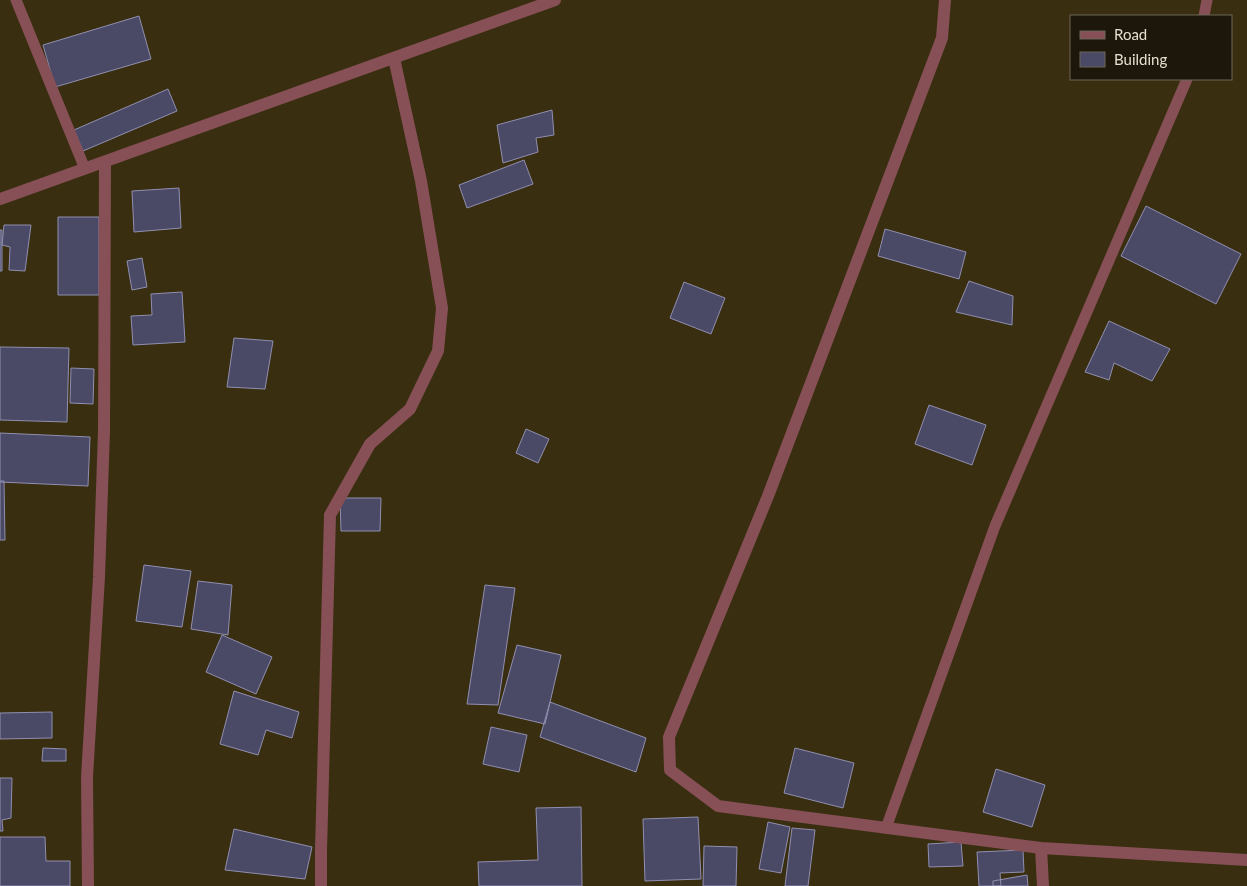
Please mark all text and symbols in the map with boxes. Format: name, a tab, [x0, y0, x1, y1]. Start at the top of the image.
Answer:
legend	[1070, 15, 1232, 80]
text: Road	[1114, 25, 1147, 43]
text: Building	[1114, 50, 1167, 68]

